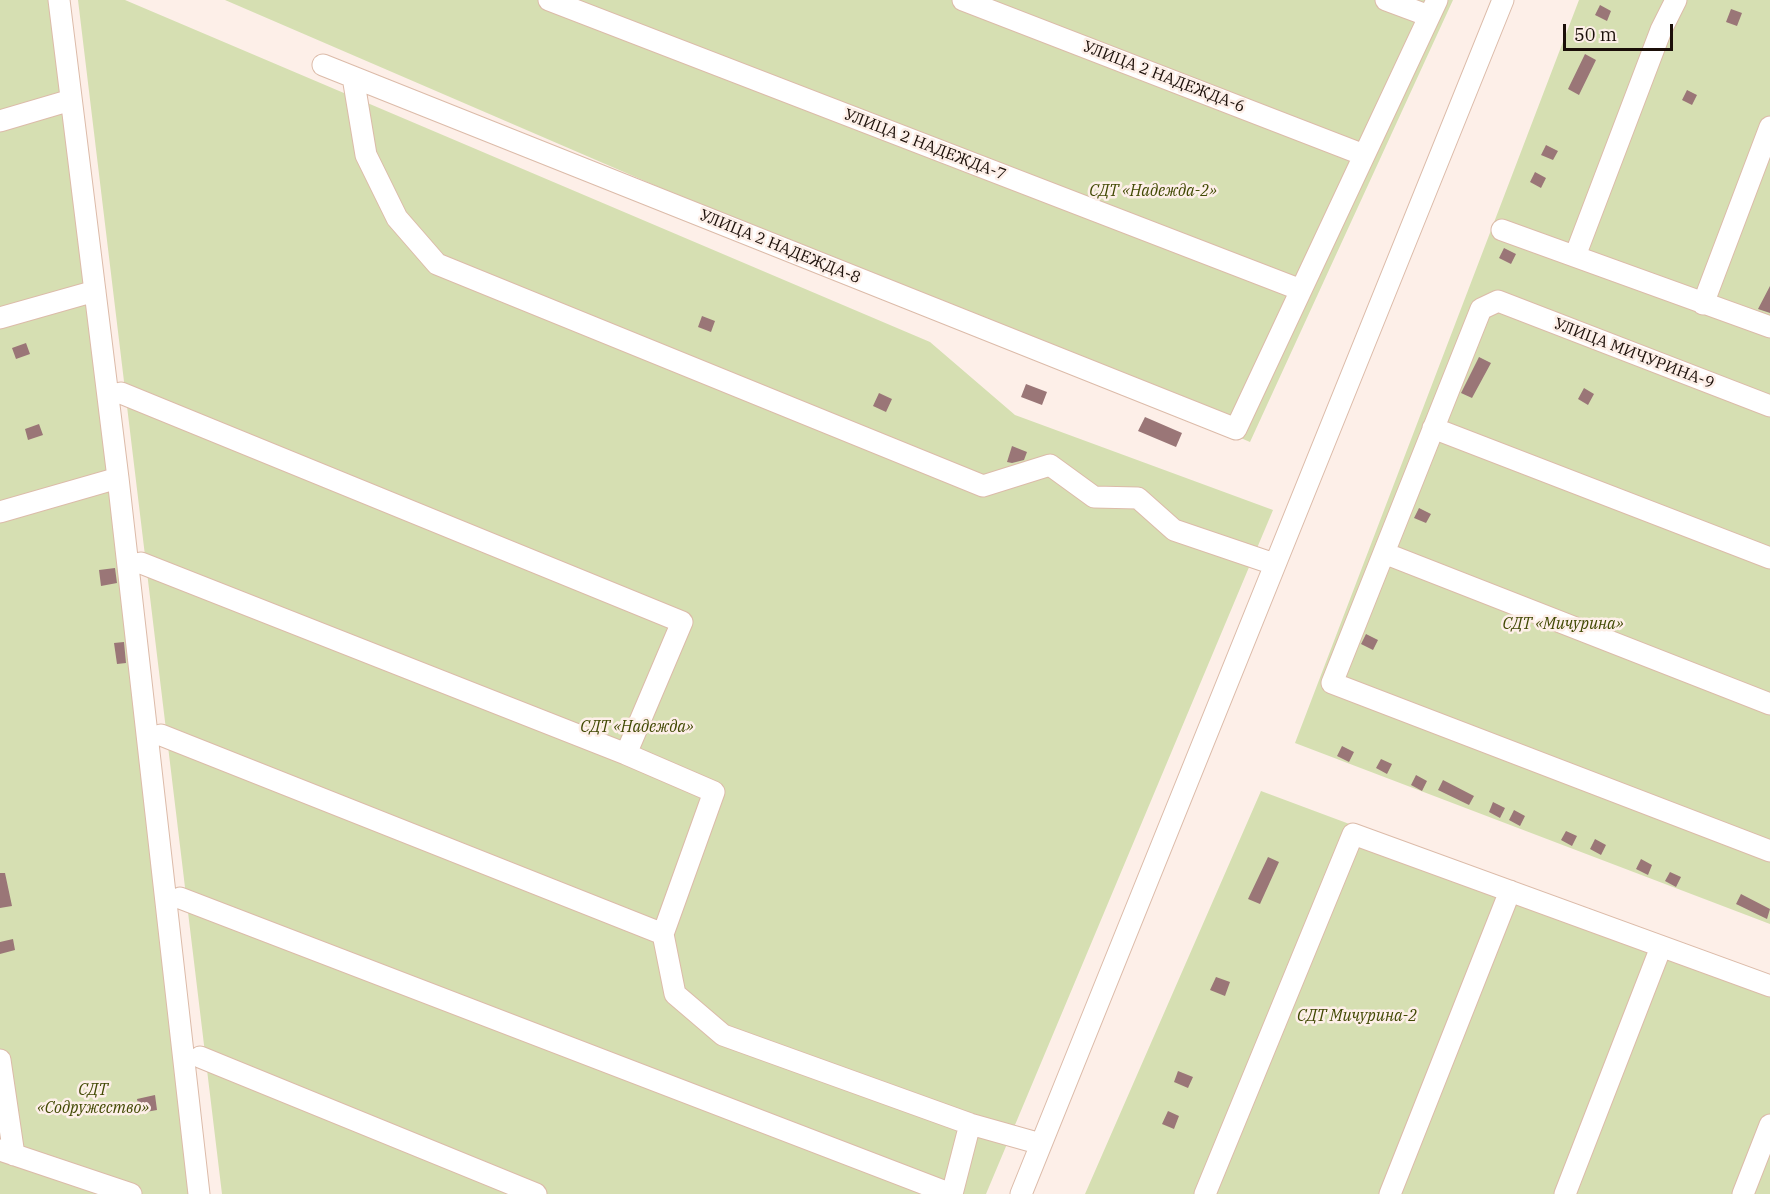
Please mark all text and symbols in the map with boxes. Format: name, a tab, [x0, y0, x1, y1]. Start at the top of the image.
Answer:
scale bar	[1566, 12, 1676, 50]
text: 50 m	[1574, 23, 1617, 46]
street label: УЛИЦА 2 НАДЕЖДА-6	[1080, 37, 1248, 117]
street label: УЛИЦА 2 НАДЕЖДА-7	[841, 105, 1009, 185]
park label: СДТ «Надежда-2»	[1089, 181, 1217, 201]
street label: УЛИЦА 2 НАДЕЖДА-8	[697, 206, 863, 288]
street label: УЛИЦА МИЧУРИНА-9	[1551, 315, 1717, 393]
park label: СДТ «Мичурина»	[1502, 614, 1624, 634]
park label: СДТ «Надежда»	[580, 717, 694, 737]
park label: СДТ Мичурина-2	[1297, 1006, 1417, 1026]
park label: СДТ «Содружество»	[37, 1080, 149, 1118]

